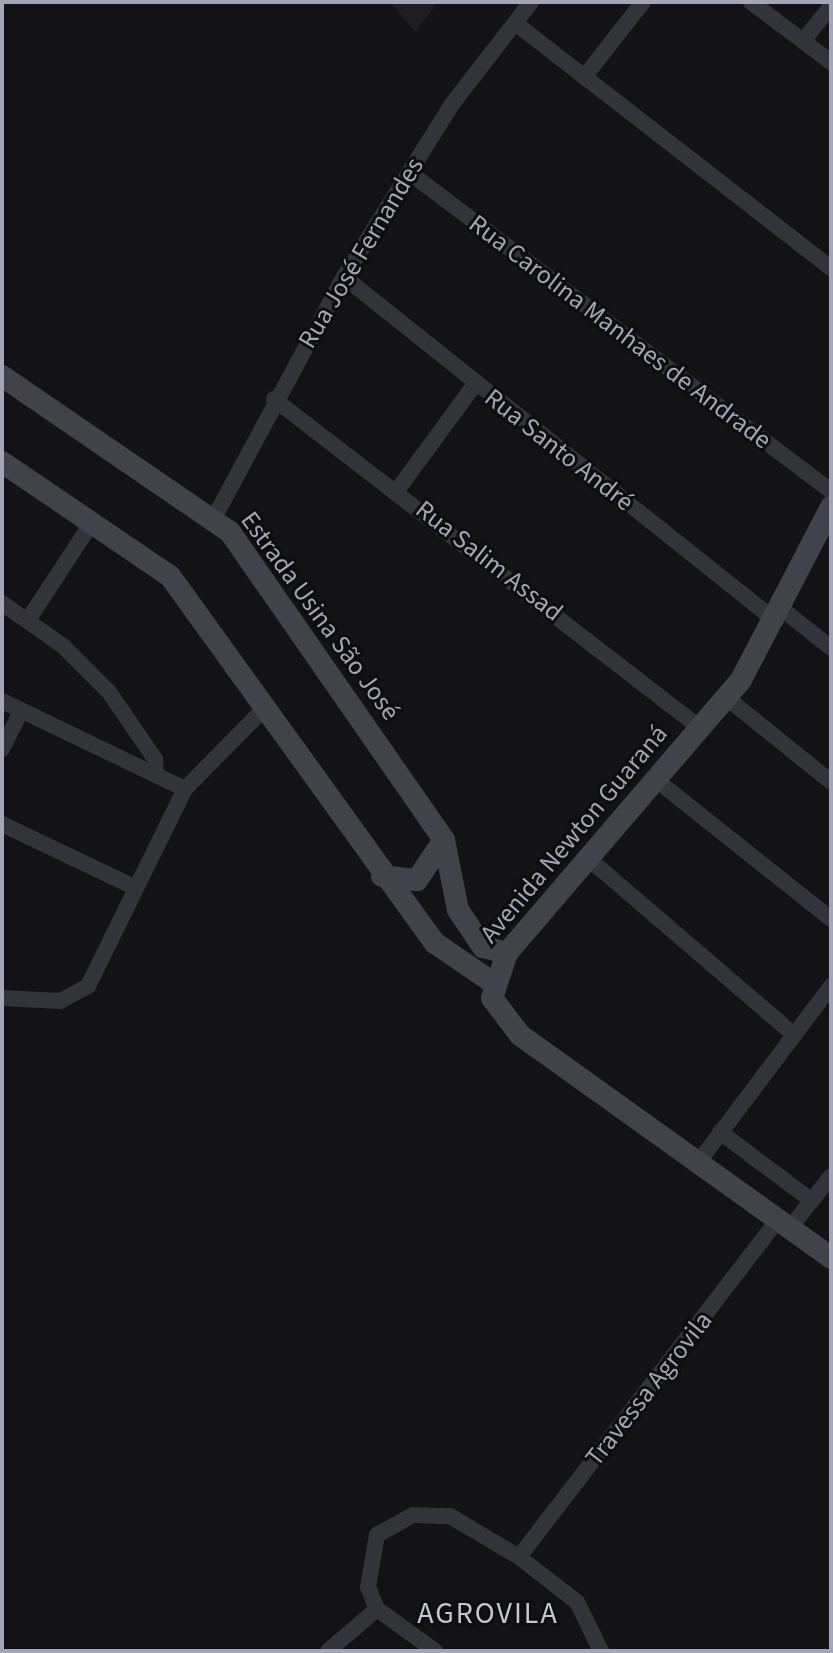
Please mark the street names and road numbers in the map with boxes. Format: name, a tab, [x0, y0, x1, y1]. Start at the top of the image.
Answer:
street label: Rua José Fernandes	[292, 152, 430, 354]
street label: Rua Carolina Manhaes de Andrade	[463, 208, 777, 456]
street label: Rua Santo André	[478, 382, 640, 518]
street label: Rua Salim Assad	[409, 494, 569, 628]
street label: Estrada Usina São José	[234, 506, 406, 726]
street label: Avenida Newton Guaraná	[474, 719, 674, 949]
street label: Travessa Agrovila	[579, 1306, 719, 1472]

